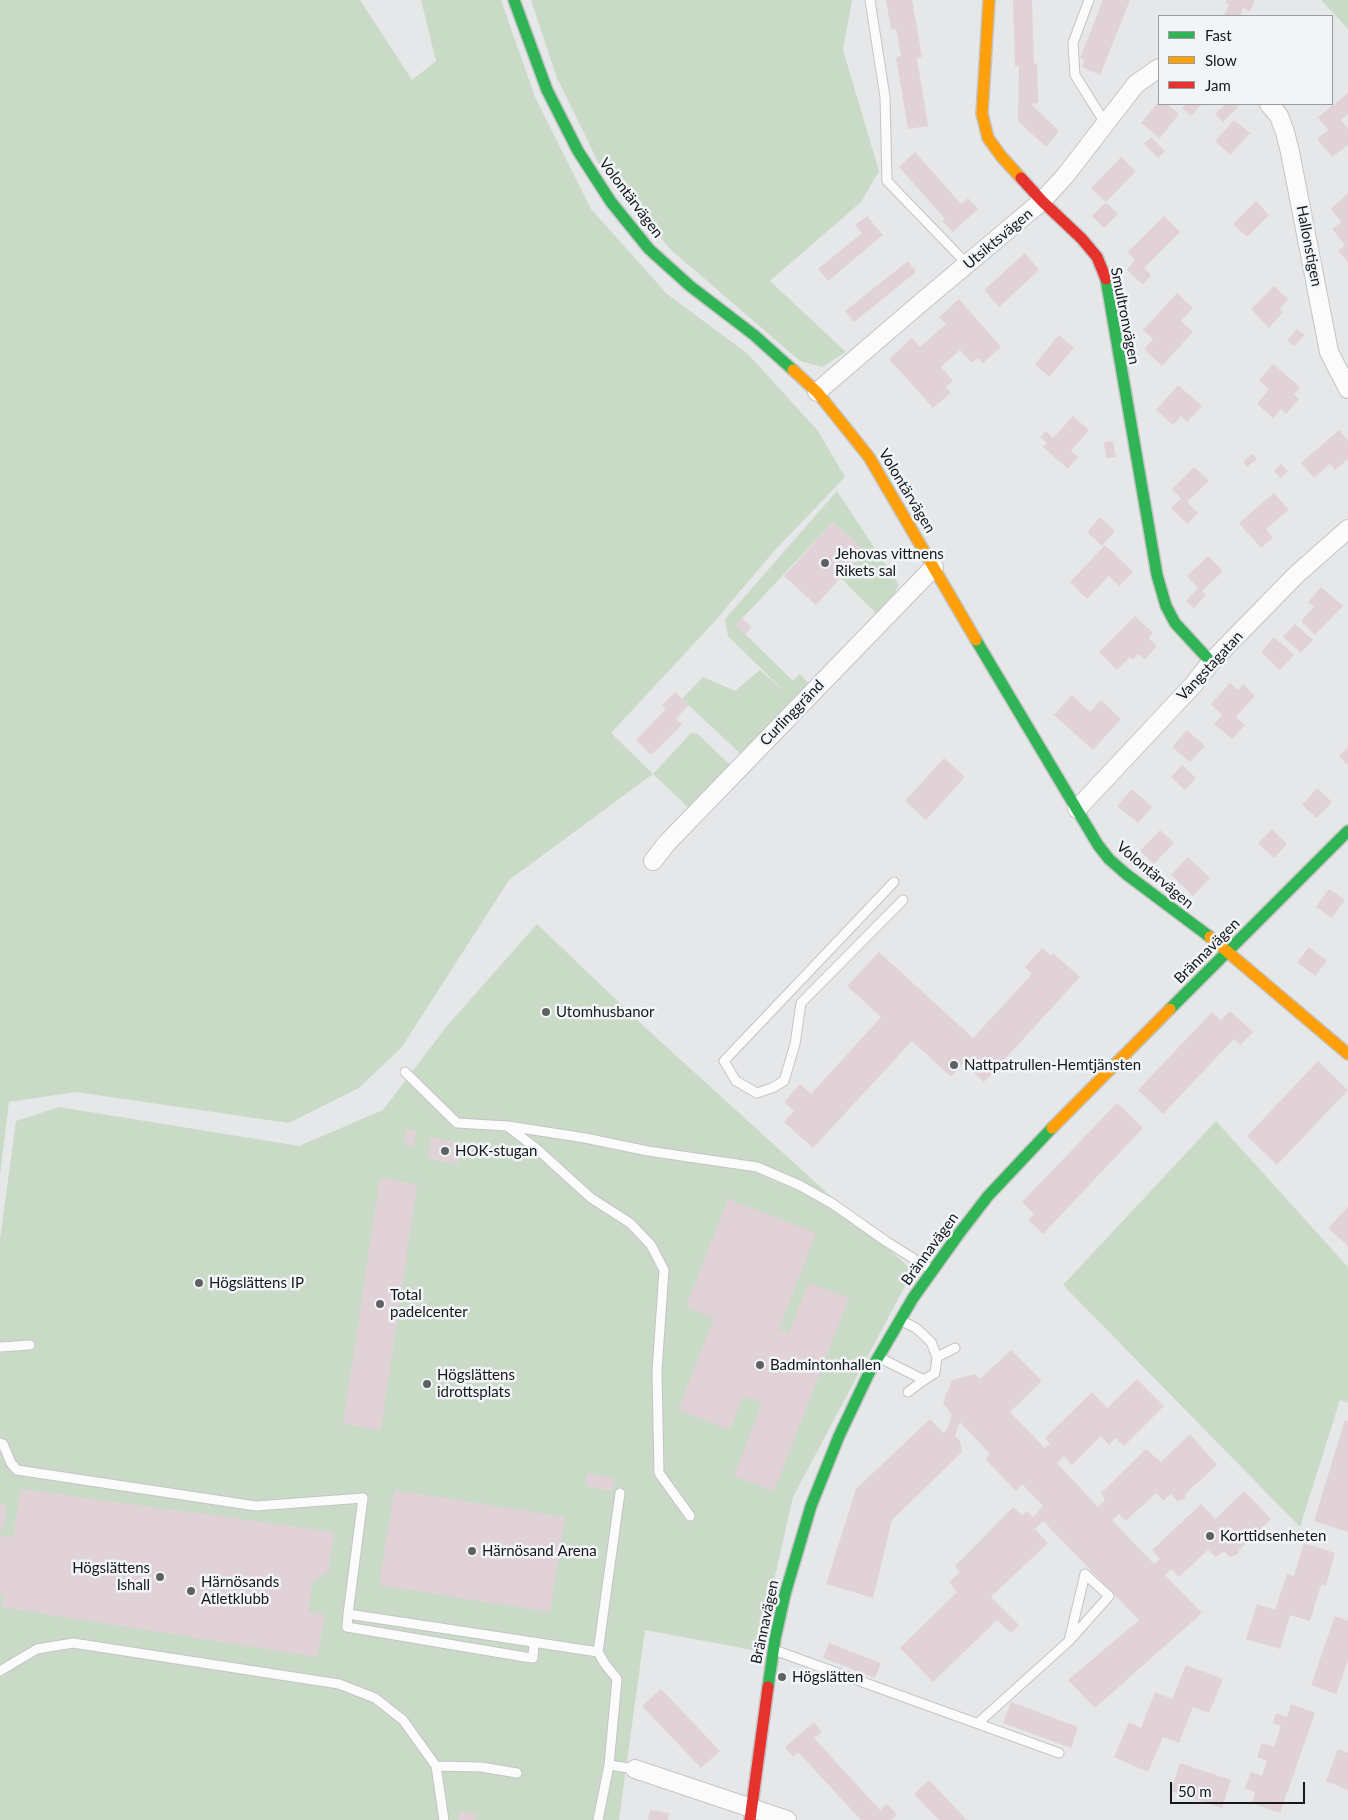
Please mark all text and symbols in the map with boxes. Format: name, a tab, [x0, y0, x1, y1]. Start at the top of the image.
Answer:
legend	[1158, 15, 1333, 105]
text: Fast	[1205, 26, 1232, 44]
text: Slow	[1205, 51, 1237, 69]
text: Jam	[1205, 76, 1231, 94]
street label: Volontärvägen	[595, 155, 667, 241]
street label: Hallonstigen	[1292, 204, 1326, 288]
street label: Utsiktsvägen	[960, 205, 1036, 273]
street label: Smultronvägen	[1107, 266, 1143, 366]
street label: Volontärvägen	[875, 446, 939, 536]
place label: Jehovas vittnens Rikets sal	[835, 545, 944, 580]
marker: Jehovas vittnens Rikets sal	[819, 557, 831, 569]
street label: Vangstagatan	[1173, 628, 1247, 704]
street label: Curlinggränd	[756, 676, 828, 750]
street label: Volontärvägen	[1113, 838, 1197, 912]
street label: Brännavägen	[1170, 914, 1244, 988]
place label: Utomhusbanor	[556, 1003, 654, 1021]
marker: Utomhusbanor	[540, 1006, 552, 1018]
place label: Nattpatrullen-Hemtjänsten	[964, 1056, 1141, 1074]
marker: Nattpatrullen-Hemtjänsten	[948, 1059, 960, 1071]
place label: HOK-stugan	[455, 1142, 537, 1160]
marker: HOK-stugan	[439, 1145, 451, 1157]
street label: Brännavägen	[898, 1209, 962, 1289]
place label: Högslättens IP	[209, 1274, 304, 1292]
marker: Högslättens IP	[193, 1277, 205, 1289]
place label: Total padelcenter	[390, 1286, 468, 1321]
marker: Total padelcenter	[374, 1298, 386, 1310]
place label: Badmintonhallen	[770, 1356, 881, 1374]
marker: Badmintonhallen	[754, 1359, 766, 1371]
place label: Högslättens idrottsplats	[437, 1366, 515, 1401]
marker: Högslättens idrottsplats	[421, 1378, 433, 1390]
place label: Korttidsenheten	[1220, 1527, 1326, 1545]
marker: Korttidsenheten	[1204, 1530, 1216, 1542]
place label: Härnösand Arena	[482, 1542, 597, 1560]
marker: Härnösand Arena	[466, 1545, 478, 1557]
place label: Högslättens Ishall	[72, 1559, 150, 1594]
marker: Högslättens Ishall	[154, 1571, 166, 1583]
place label: Härnösands Atletklubb	[201, 1573, 279, 1608]
street label: Brännavägen	[747, 1578, 783, 1666]
marker: Härnösands Atletklubb	[185, 1585, 197, 1597]
place label: Högslätten	[792, 1668, 863, 1686]
marker: Högslätten	[776, 1671, 788, 1683]
scale bar	[1173, 1772, 1308, 1804]
text: 50 m	[1178, 1782, 1212, 1800]

